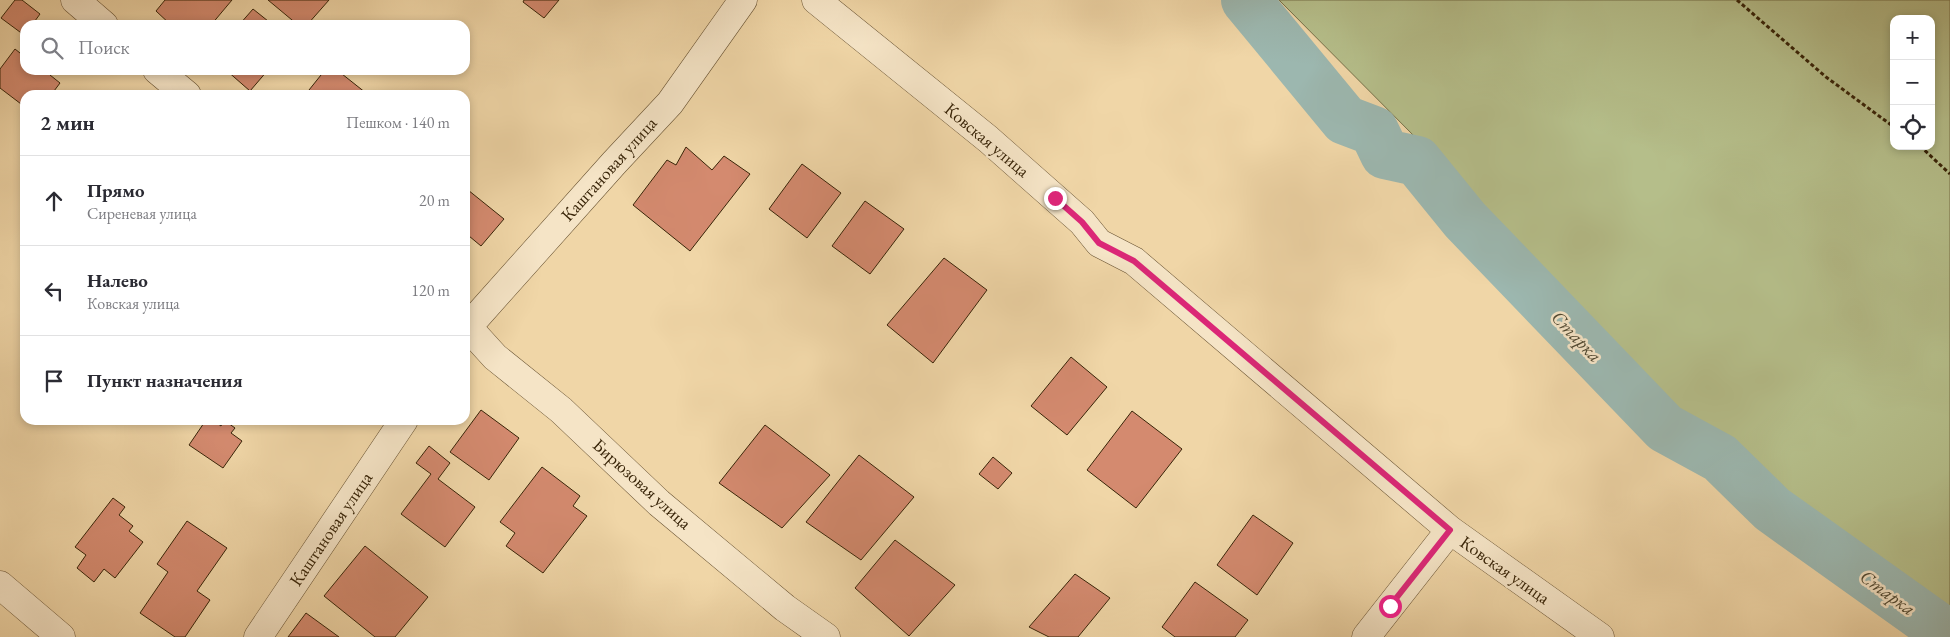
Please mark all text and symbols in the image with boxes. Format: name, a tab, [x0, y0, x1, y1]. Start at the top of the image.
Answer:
map controls	[1890, 15, 1935, 150]
button: +	[1890, 15, 1935, 60]
search box	[20, 20, 470, 75]
icon: search	[38, 34, 66, 62]
text: Поиск	[78, 35, 130, 60]
button: −	[1890, 60, 1935, 105]
street label: Ковская улица	[940, 97, 1035, 182]
button: locate	[1890, 105, 1935, 150]
text: 2 мин	[40, 109, 95, 136]
street label: Каштановая улица	[556, 111, 662, 226]
text: Пешком · 140 m	[346, 112, 450, 133]
text: Прямо	[87, 178, 145, 203]
icon: ahead	[40, 187, 68, 215]
route end	[1044, 187, 1067, 210]
text: 20 m	[419, 190, 450, 211]
text: Сиреневая улица	[87, 203, 197, 224]
text: Налево	[87, 268, 148, 293]
icon: left	[40, 277, 68, 305]
text: 120 m	[411, 280, 450, 301]
text: Ковская улица	[87, 293, 180, 314]
water label: Старка	[1546, 305, 1607, 368]
icon: arrive	[40, 367, 68, 395]
text: Пункт назначения	[87, 368, 243, 393]
street label: Бирюзовая улица	[588, 433, 697, 535]
street label: Каштановая улица	[284, 467, 378, 590]
street label: Ковская улица	[1456, 530, 1555, 609]
water label: Старка	[1855, 564, 1920, 621]
route start	[1379, 595, 1402, 618]

